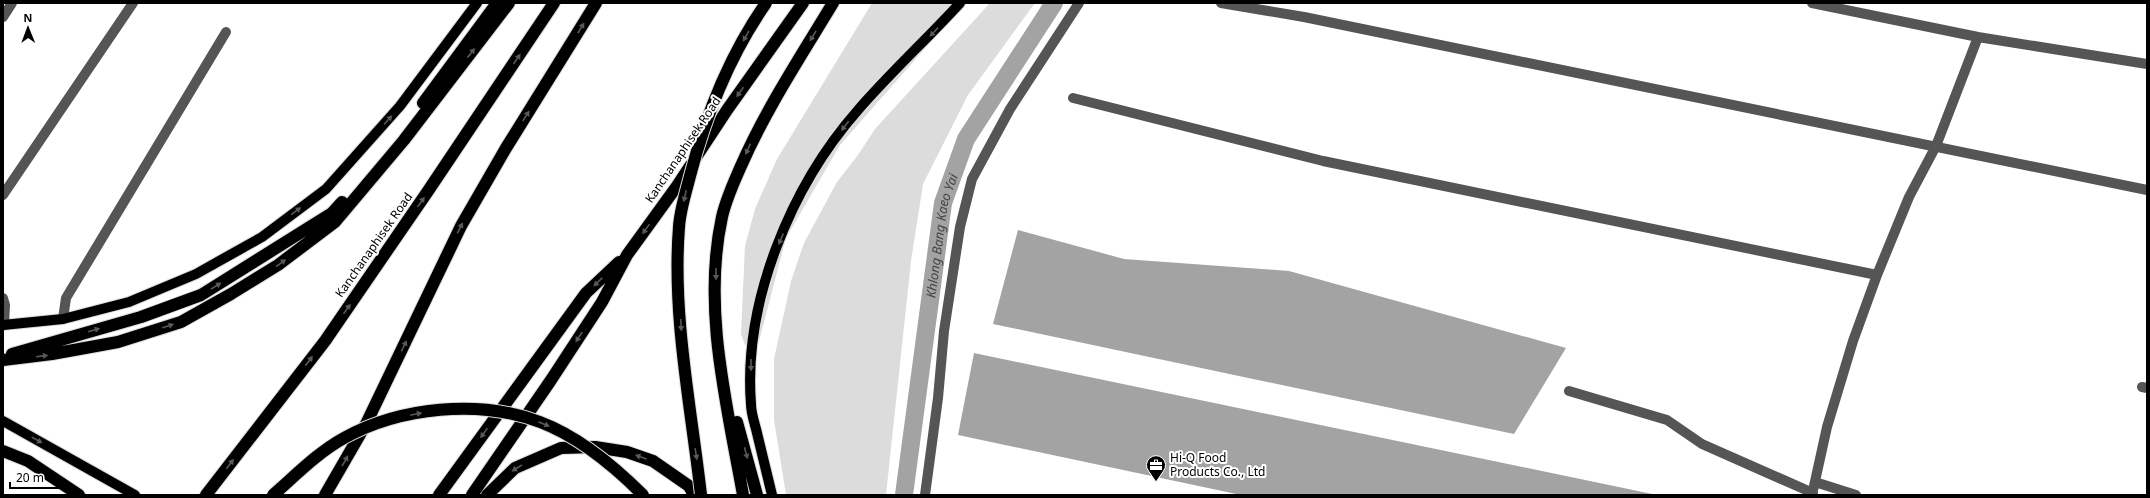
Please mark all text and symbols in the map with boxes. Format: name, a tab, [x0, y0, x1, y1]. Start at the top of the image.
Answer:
north arrow	[8, 8, 48, 48]
text: N	[23, 10, 32, 25]
one-way arrow	[577, 22, 584, 34]
one-way arrow	[929, 27, 938, 37]
one-way arrow	[742, 30, 749, 42]
one-way arrow	[809, 31, 817, 41]
one-way arrow	[466, 48, 475, 59]
one-way arrow	[513, 54, 521, 64]
one-way arrow	[736, 87, 744, 97]
street label: Kanchanaphisek Road	[641, 93, 724, 206]
one-way arrow	[522, 111, 530, 121]
one-way arrow	[383, 115, 392, 125]
one-way arrow	[840, 121, 849, 132]
one-way arrow	[745, 143, 751, 155]
water label: Khlong Bang Kaeo Yai	[921, 171, 962, 299]
street label: Kanchanaphisek Road	[331, 189, 416, 301]
one-way arrow	[682, 190, 688, 202]
one-way arrow	[417, 197, 425, 207]
one-way arrow	[290, 207, 301, 216]
one-way arrow	[457, 223, 464, 234]
one-way arrow	[642, 224, 650, 234]
one-way arrow	[777, 233, 783, 245]
one-way arrow	[276, 259, 286, 267]
one-way arrow	[713, 268, 719, 281]
one-way arrow	[593, 277, 604, 286]
one-way arrow	[211, 282, 221, 290]
one-way arrow	[343, 303, 351, 314]
one-way arrow	[678, 319, 685, 331]
one-way arrow	[162, 323, 174, 329]
one-way arrow	[89, 327, 101, 333]
one-way arrow	[575, 332, 583, 342]
one-way arrow	[401, 340, 408, 352]
one-way arrow	[36, 352, 48, 359]
one-way arrow	[305, 355, 313, 366]
one-way arrow	[748, 359, 754, 372]
one-way arrow	[410, 411, 422, 417]
one-way arrow	[538, 421, 549, 427]
one-way arrow	[479, 428, 488, 439]
one-way arrow	[31, 436, 43, 443]
one-way arrow	[743, 447, 749, 459]
one-way arrow	[693, 448, 699, 460]
place label: Hi-Q Food Products Co., Ltd	[1170, 449, 1265, 480]
one-way arrow	[634, 454, 646, 460]
office icon: Hi-Q Food Products Co., Ltd	[1145, 454, 1167, 482]
one-way arrow	[341, 455, 348, 467]
one-way arrow	[226, 459, 234, 470]
scale bar	[10, 464, 61, 490]
one-way arrow	[511, 464, 522, 471]
text: 20 m	[16, 469, 44, 486]

